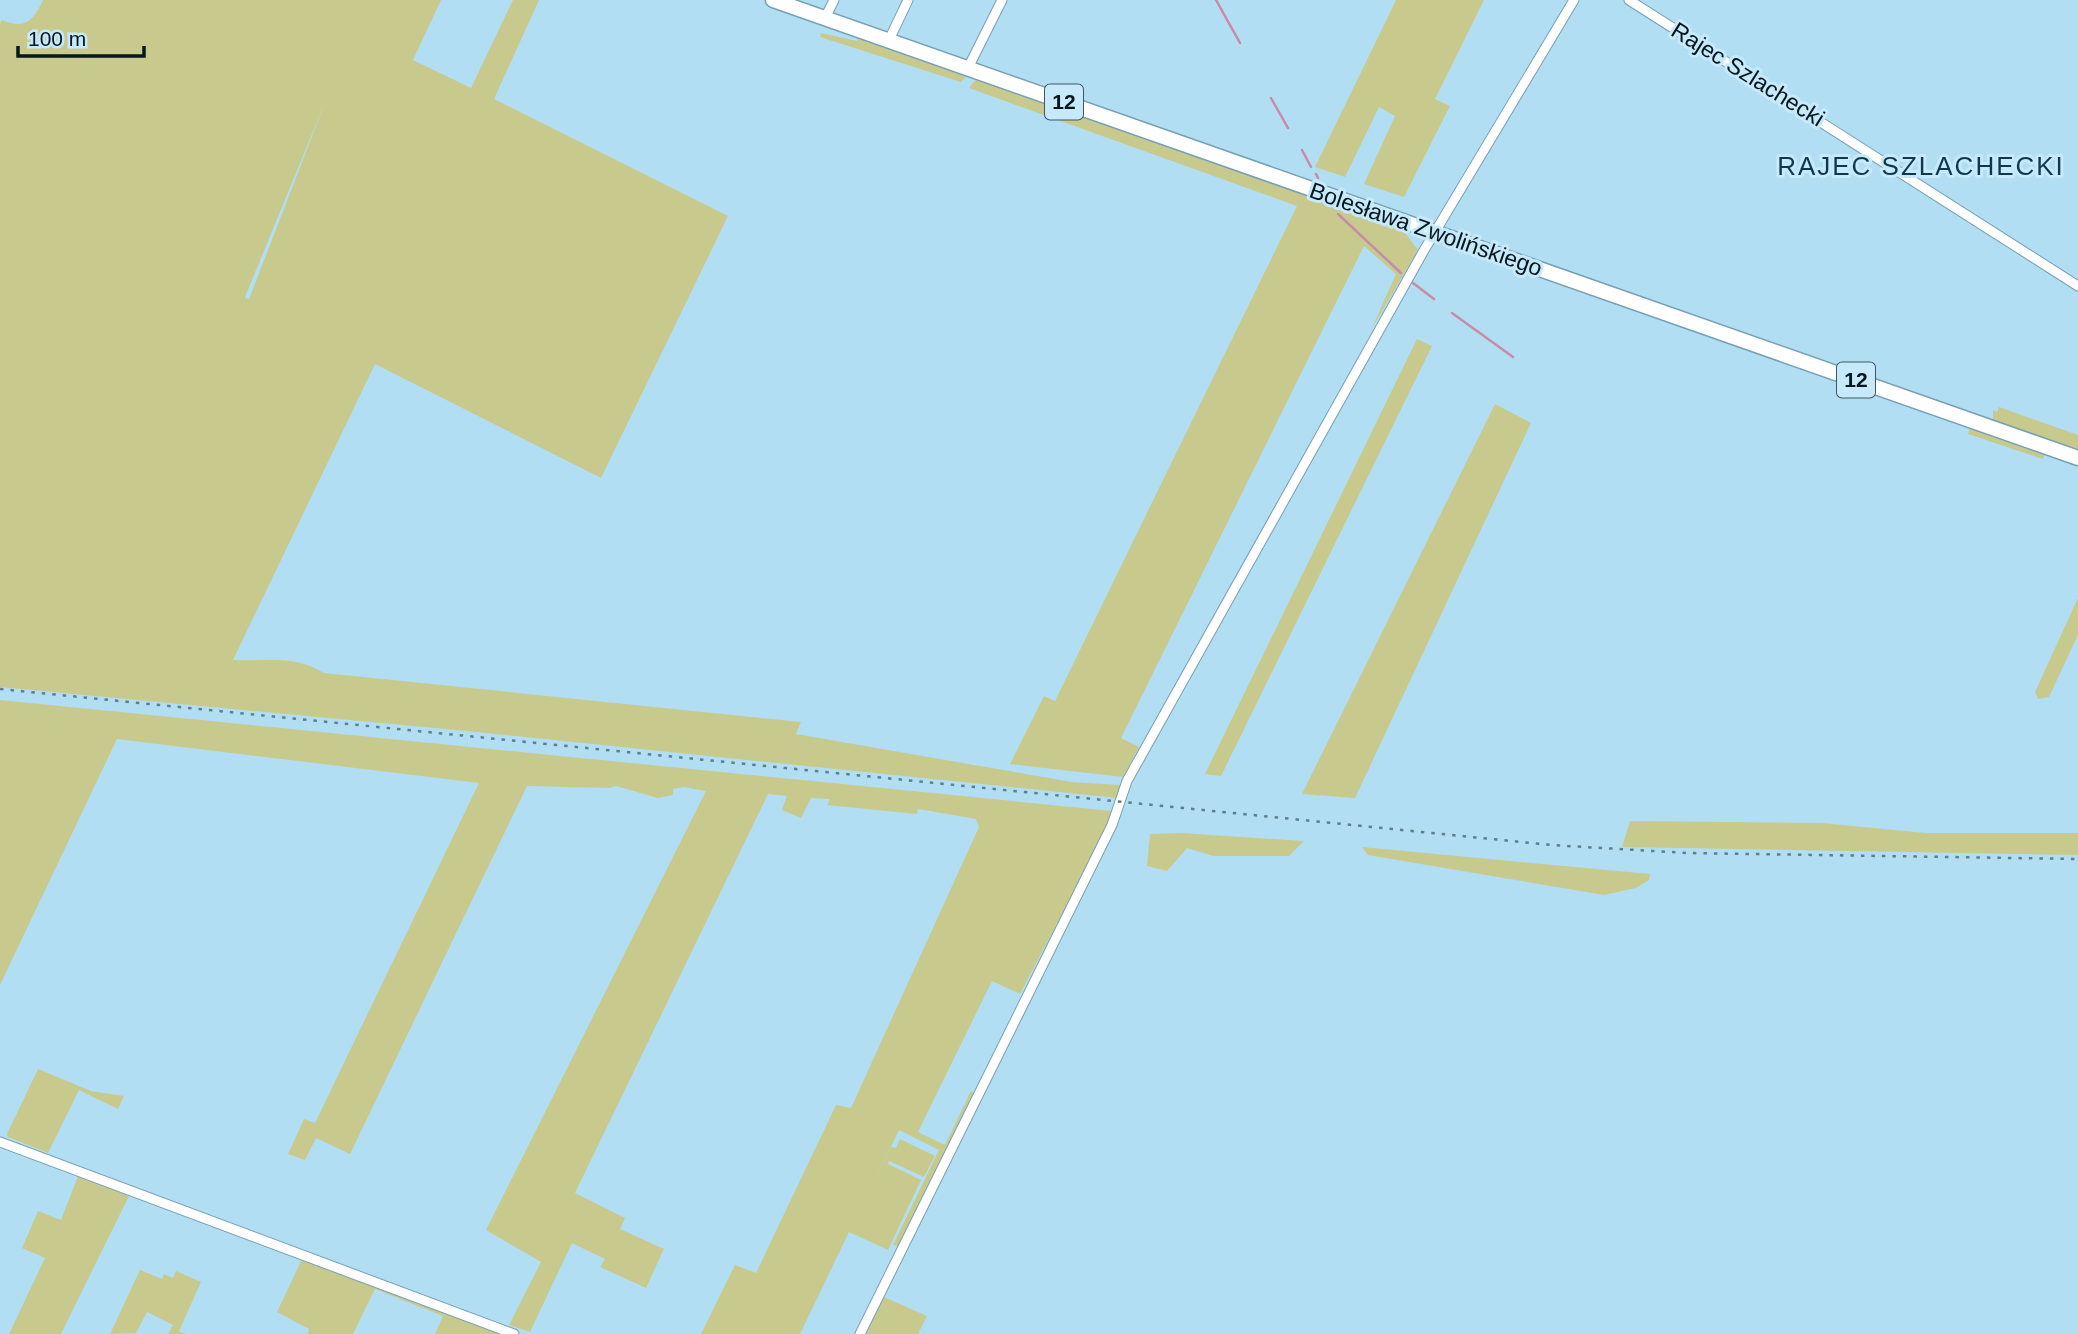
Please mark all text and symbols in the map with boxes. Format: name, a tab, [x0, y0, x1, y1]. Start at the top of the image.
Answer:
scale bar	[18, 14, 144, 58]
street label: Rajec Szlachecki	[1667, 17, 1829, 131]
text: 100 m	[28, 27, 86, 50]
road number: 12	[1045, 84, 1083, 119]
district label: RAJEC SZLACHECKI	[1777, 151, 2065, 181]
street label: Bolesława Zwolińskiego	[1306, 177, 1546, 281]
road number: 12	[1837, 362, 1875, 398]

